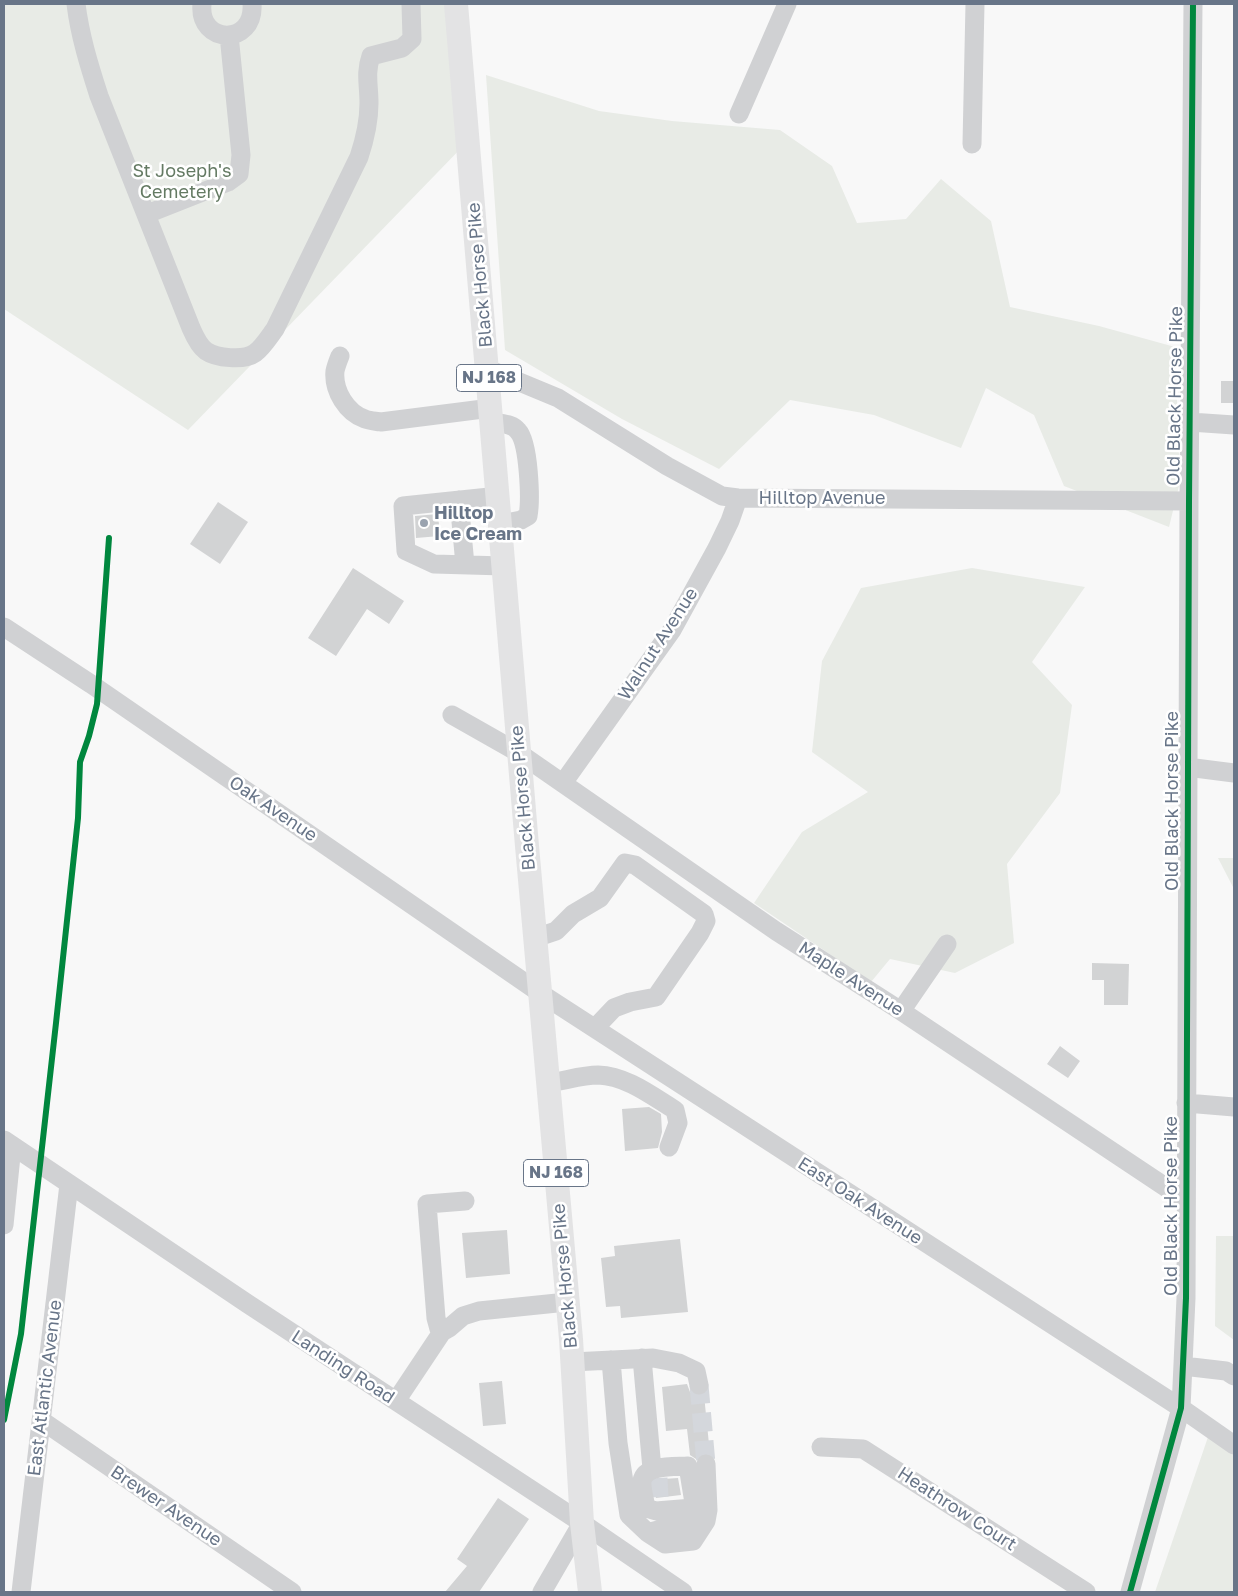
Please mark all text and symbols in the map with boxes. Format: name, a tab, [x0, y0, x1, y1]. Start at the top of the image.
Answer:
park label: St Joseph's Cemetery	[132, 160, 232, 202]
street label: Black Horse Pike	[463, 202, 497, 348]
street label: Old Black Horse Pike	[1163, 306, 1187, 486]
road number: NJ 168	[456, 364, 522, 392]
street label: Hilltop Avenue	[759, 487, 885, 509]
place label: Hilltop Ice Cream	[434, 502, 522, 544]
marker: Hilltop Ice Cream	[418, 517, 430, 529]
street label: Walnut Avenue	[614, 584, 702, 704]
street label: Old Black Horse Pike	[1161, 711, 1183, 891]
street label: Black Horse Pike	[506, 725, 540, 871]
street label: Oak Avenue	[225, 772, 321, 846]
street label: Maple Avenue	[794, 937, 908, 1021]
street label: Old Black Horse Pike	[1160, 1116, 1182, 1296]
street label: East Oak Avenue	[794, 1153, 926, 1249]
road number: NJ 168	[524, 1160, 588, 1186]
street label: Black Horse Pike	[548, 1203, 582, 1349]
street label: East Atlantic Avenue	[23, 1299, 67, 1477]
street label: Landing Road	[288, 1326, 398, 1408]
street label: Brewer Avenue	[106, 1461, 226, 1551]
street label: Heathrow Court	[893, 1463, 1021, 1555]

